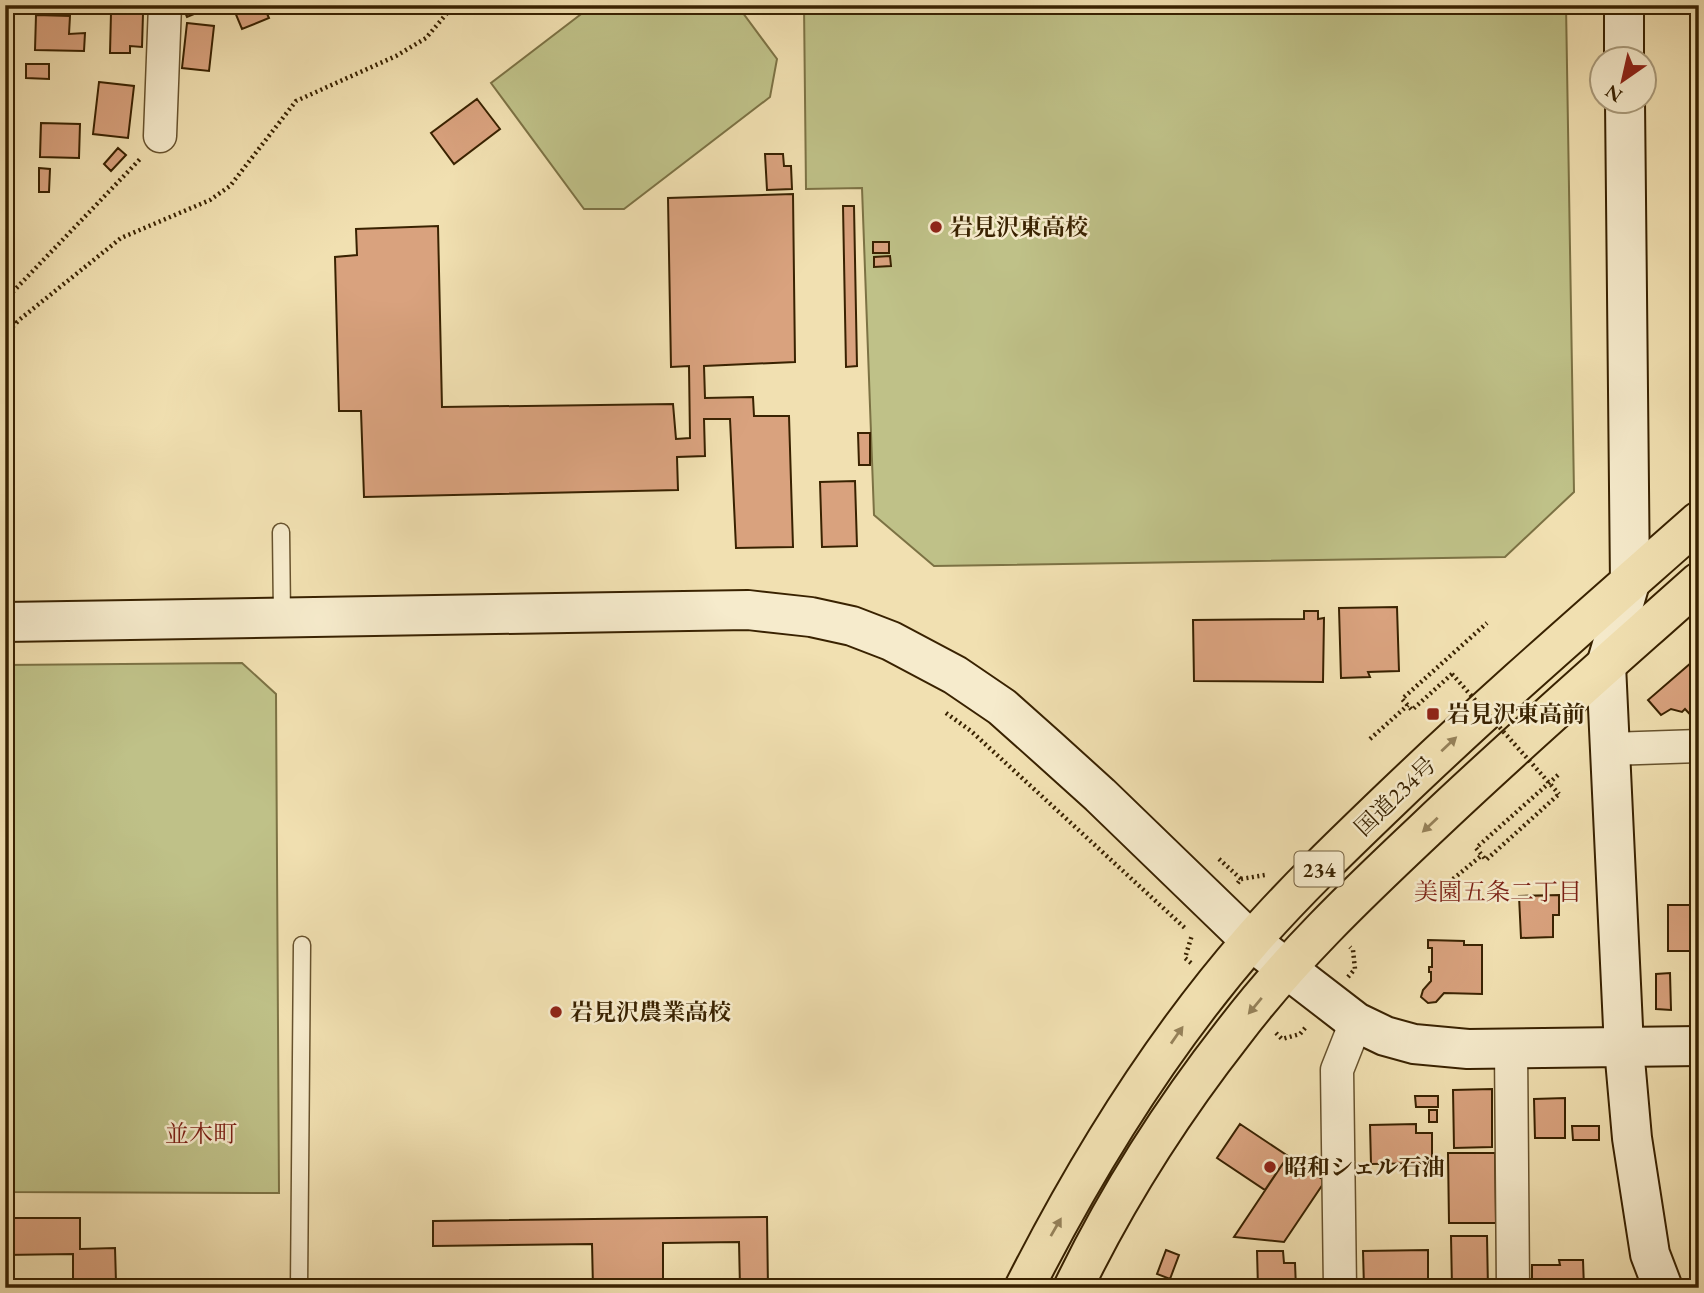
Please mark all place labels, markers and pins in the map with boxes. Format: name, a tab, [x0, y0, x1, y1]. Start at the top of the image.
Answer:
place label: 岩見沢東高校	[950, 212, 1088, 242]
marker: 岩見沢東高校	[928, 219, 944, 235]
place label: 岩見沢東高前	[1447, 699, 1585, 729]
marker: 岩見沢東高前	[1425, 706, 1441, 722]
place label: 岩見沢農業高校	[570, 997, 731, 1027]
marker: 岩見沢農業高校	[548, 1004, 564, 1020]
place label: 昭和シェル石油	[1284, 1152, 1445, 1182]
marker: 昭和シェル石油	[1262, 1159, 1278, 1175]

